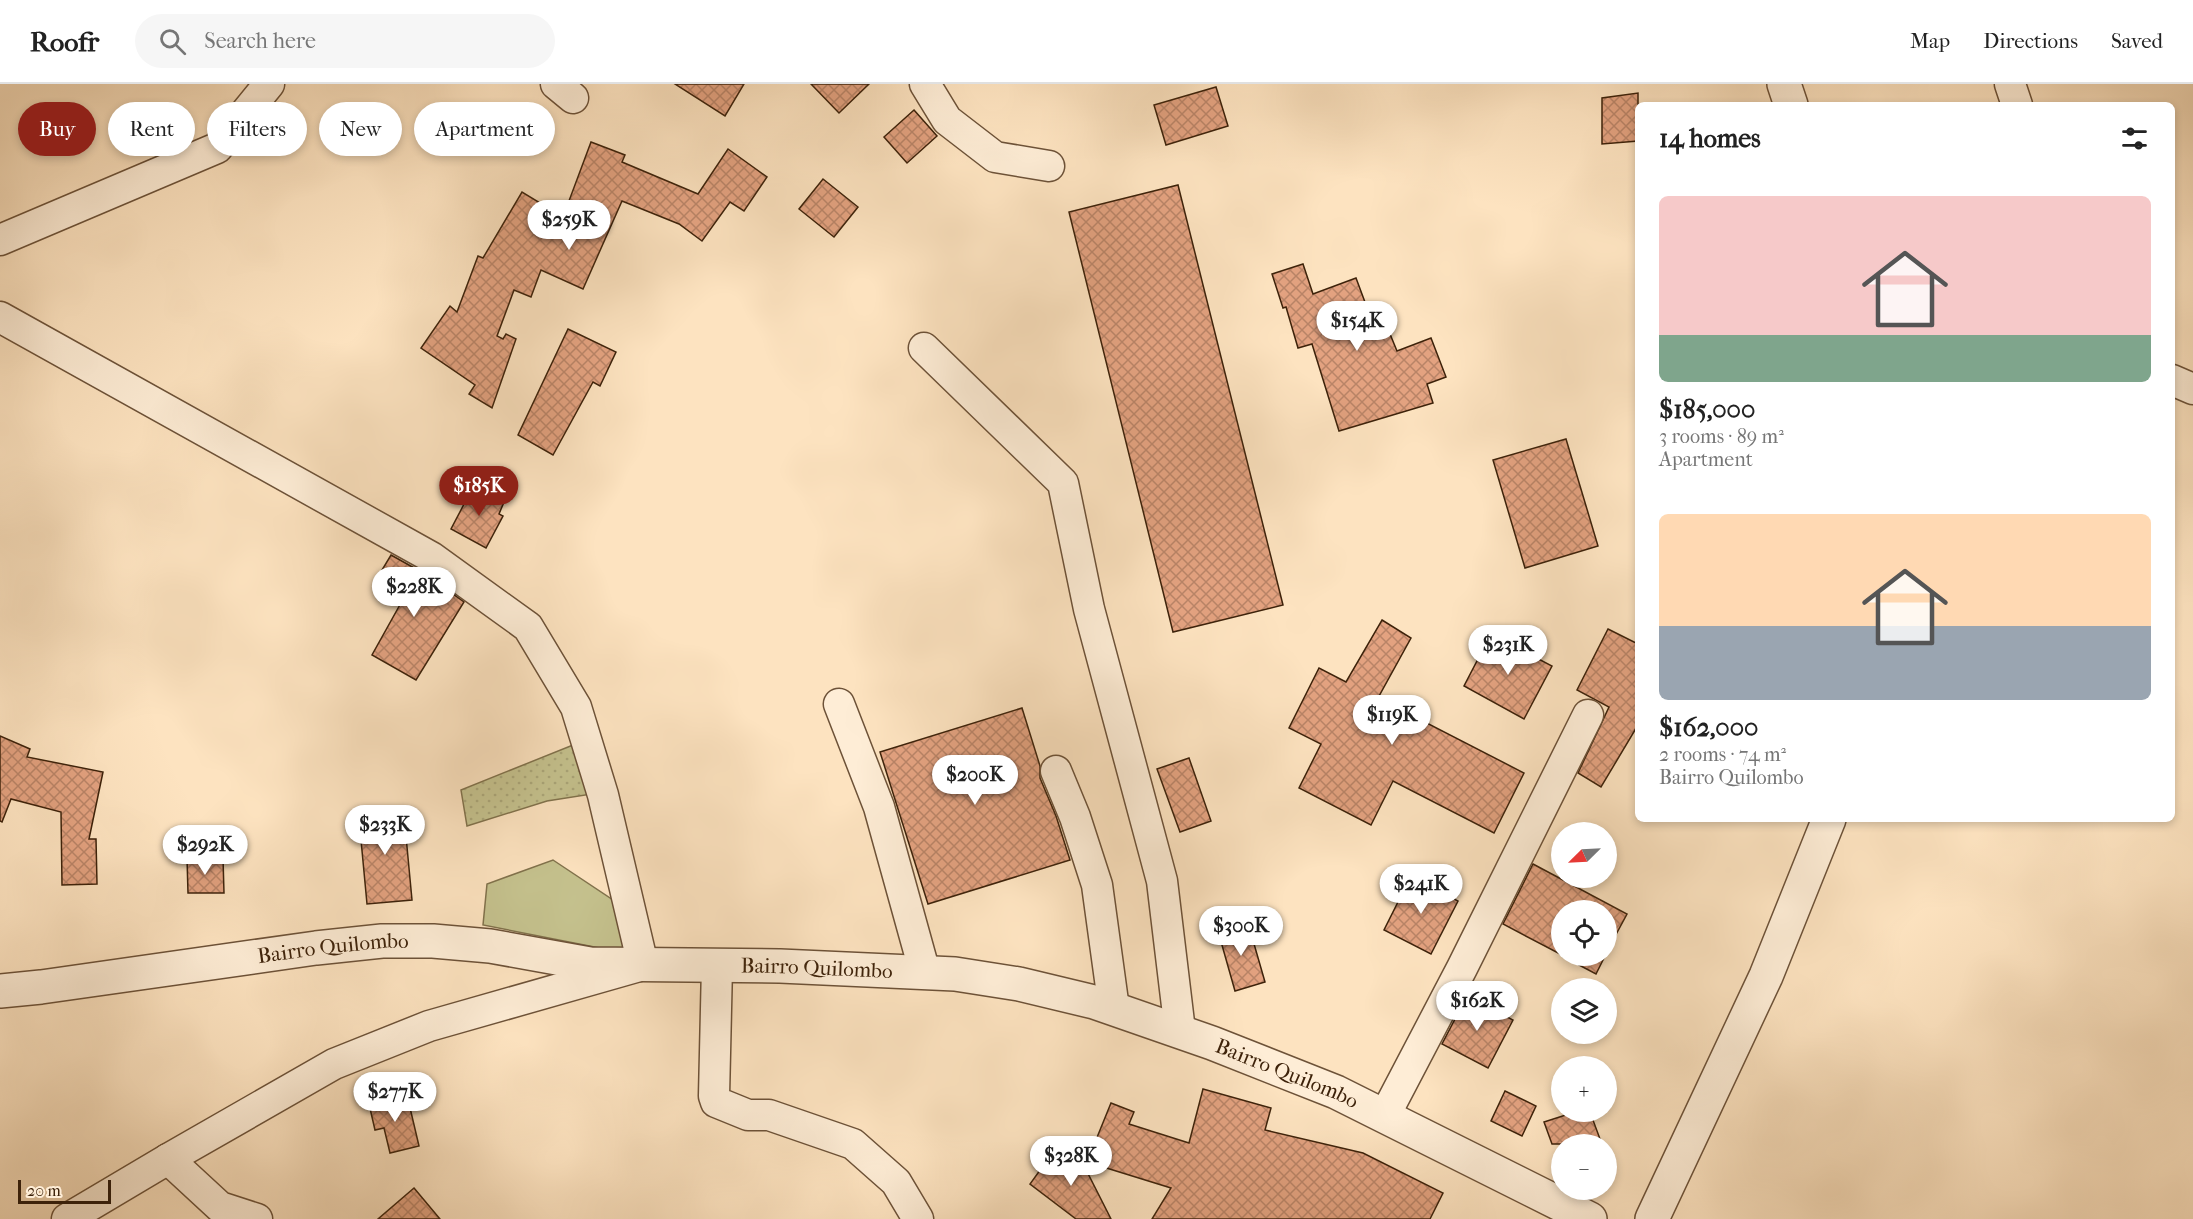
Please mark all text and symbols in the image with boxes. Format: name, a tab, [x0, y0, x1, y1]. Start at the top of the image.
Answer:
search box	[135, 14, 555, 68]
text: Roofr	[30, 25, 99, 58]
icon: search	[156, 25, 189, 58]
text: Search here	[204, 28, 316, 54]
text: Map	[1910, 29, 1950, 53]
text: Directions	[1983, 29, 2078, 53]
text: Saved	[2111, 29, 2163, 53]
chip: Buy	[18, 102, 96, 156]
chip: Rent	[108, 102, 195, 156]
chip: Filters	[207, 102, 307, 156]
chip: New	[319, 102, 402, 156]
chip: Apartment	[414, 102, 555, 156]
icon: filters	[2118, 122, 2151, 155]
text: 14 homes	[1659, 123, 1761, 154]
pin: $259K	[527, 200, 611, 251]
text: $259K	[542, 208, 596, 231]
icon: home	[1851, 235, 1959, 343]
pin: $154K	[1315, 301, 1399, 352]
text: $154K	[1330, 309, 1384, 332]
text: $185,000	[1659, 394, 1755, 425]
text: 3 rooms · 89 m²	[1659, 425, 1784, 448]
text: Apartment	[1659, 448, 1753, 471]
pin: $185K	[437, 466, 521, 517]
text: $185K	[453, 474, 505, 497]
icon: home	[1851, 553, 1959, 661]
pin: $228K	[372, 567, 456, 618]
text: $228K	[386, 575, 442, 598]
pin: $231K	[1466, 625, 1550, 676]
text: $231K	[1482, 633, 1534, 656]
pin: $119K	[1350, 695, 1434, 746]
text: $119K	[1367, 703, 1417, 726]
text: $162,000	[1659, 712, 1758, 743]
text: 2 rooms · 74 m²	[1659, 743, 1786, 766]
pin: $200K	[933, 755, 1017, 806]
text: $200K	[946, 763, 1004, 786]
text: Bairro Quilombo	[1659, 766, 1804, 789]
pin: $233K	[343, 805, 427, 856]
text: $233K	[359, 813, 411, 836]
north arrow	[1551, 822, 1617, 888]
map controls	[1551, 822, 1617, 1200]
pin: $292K	[163, 825, 247, 876]
text: $292K	[177, 833, 233, 856]
pin: $241K	[1379, 864, 1463, 915]
text: $241K	[1394, 872, 1448, 895]
button: locate	[1551, 900, 1617, 966]
pin: $300K	[1199, 906, 1283, 957]
text: $300K	[1213, 914, 1269, 937]
street label: Bairro Quilombo	[256, 928, 409, 968]
street label: Bairro Quilombo	[741, 954, 893, 983]
button: layers	[1551, 978, 1617, 1044]
pin: $162K	[1435, 981, 1519, 1032]
text: $162K	[1450, 989, 1504, 1012]
street label: Bairro Quilombo	[1212, 1034, 1362, 1113]
button: +	[1551, 1056, 1617, 1122]
pin: $277K	[353, 1072, 437, 1123]
text: $277K	[367, 1080, 423, 1103]
button: −	[1551, 1134, 1617, 1200]
pin: $328K	[1029, 1136, 1113, 1187]
text: $328K	[1044, 1144, 1098, 1167]
scale bar	[18, 1177, 111, 1204]
text: 20 m	[27, 1181, 61, 1200]

